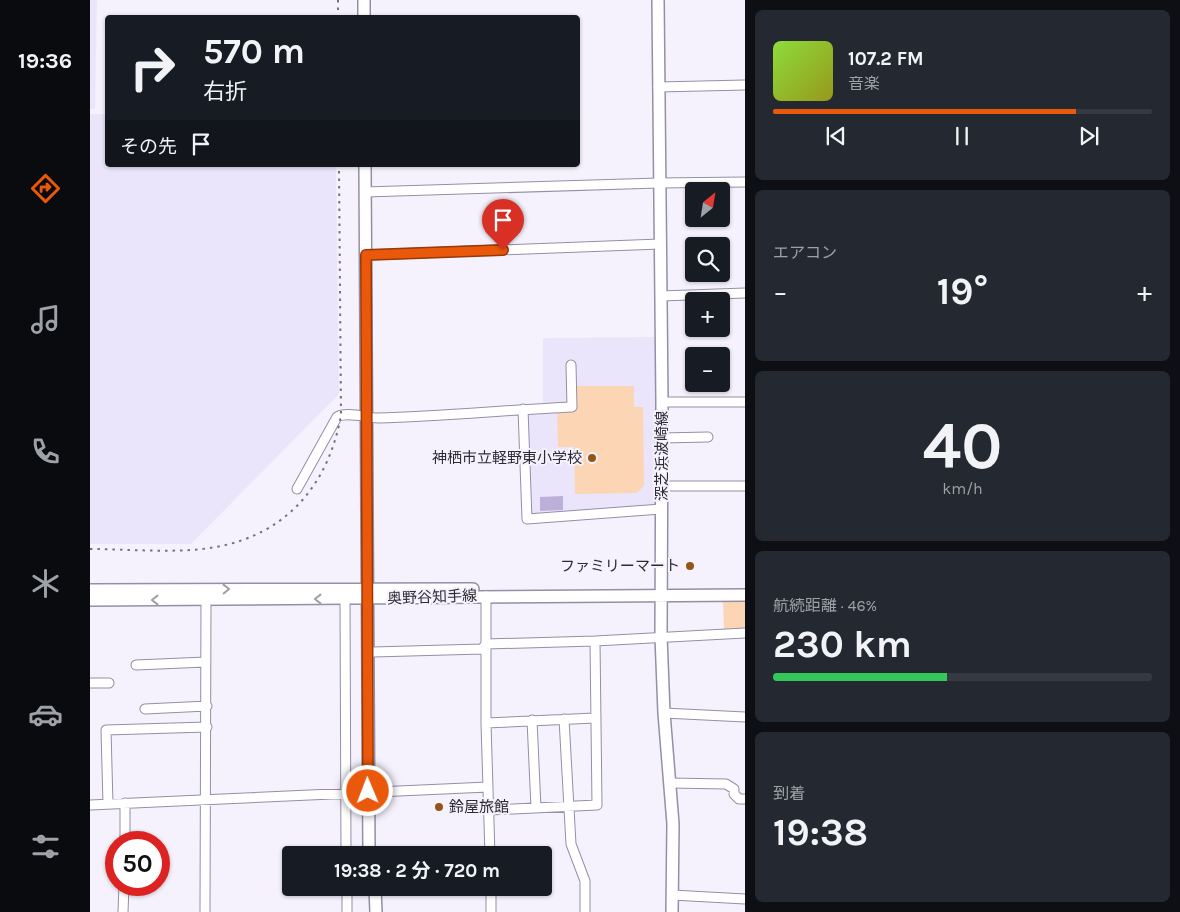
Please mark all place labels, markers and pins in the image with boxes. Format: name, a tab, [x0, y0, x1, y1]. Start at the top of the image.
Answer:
pin	[482, 199, 524, 250]
place label: 神栖市立軽野東小学校	[432, 449, 582, 467]
marker: 神栖市立軽野東小学校	[586, 452, 598, 464]
place label: ファミリーマート	[560, 557, 680, 575]
marker: ファミリーマート	[684, 560, 696, 572]
place label: 鈴屋旅館	[449, 798, 509, 816]
marker: 鈴屋旅館	[433, 801, 445, 813]

